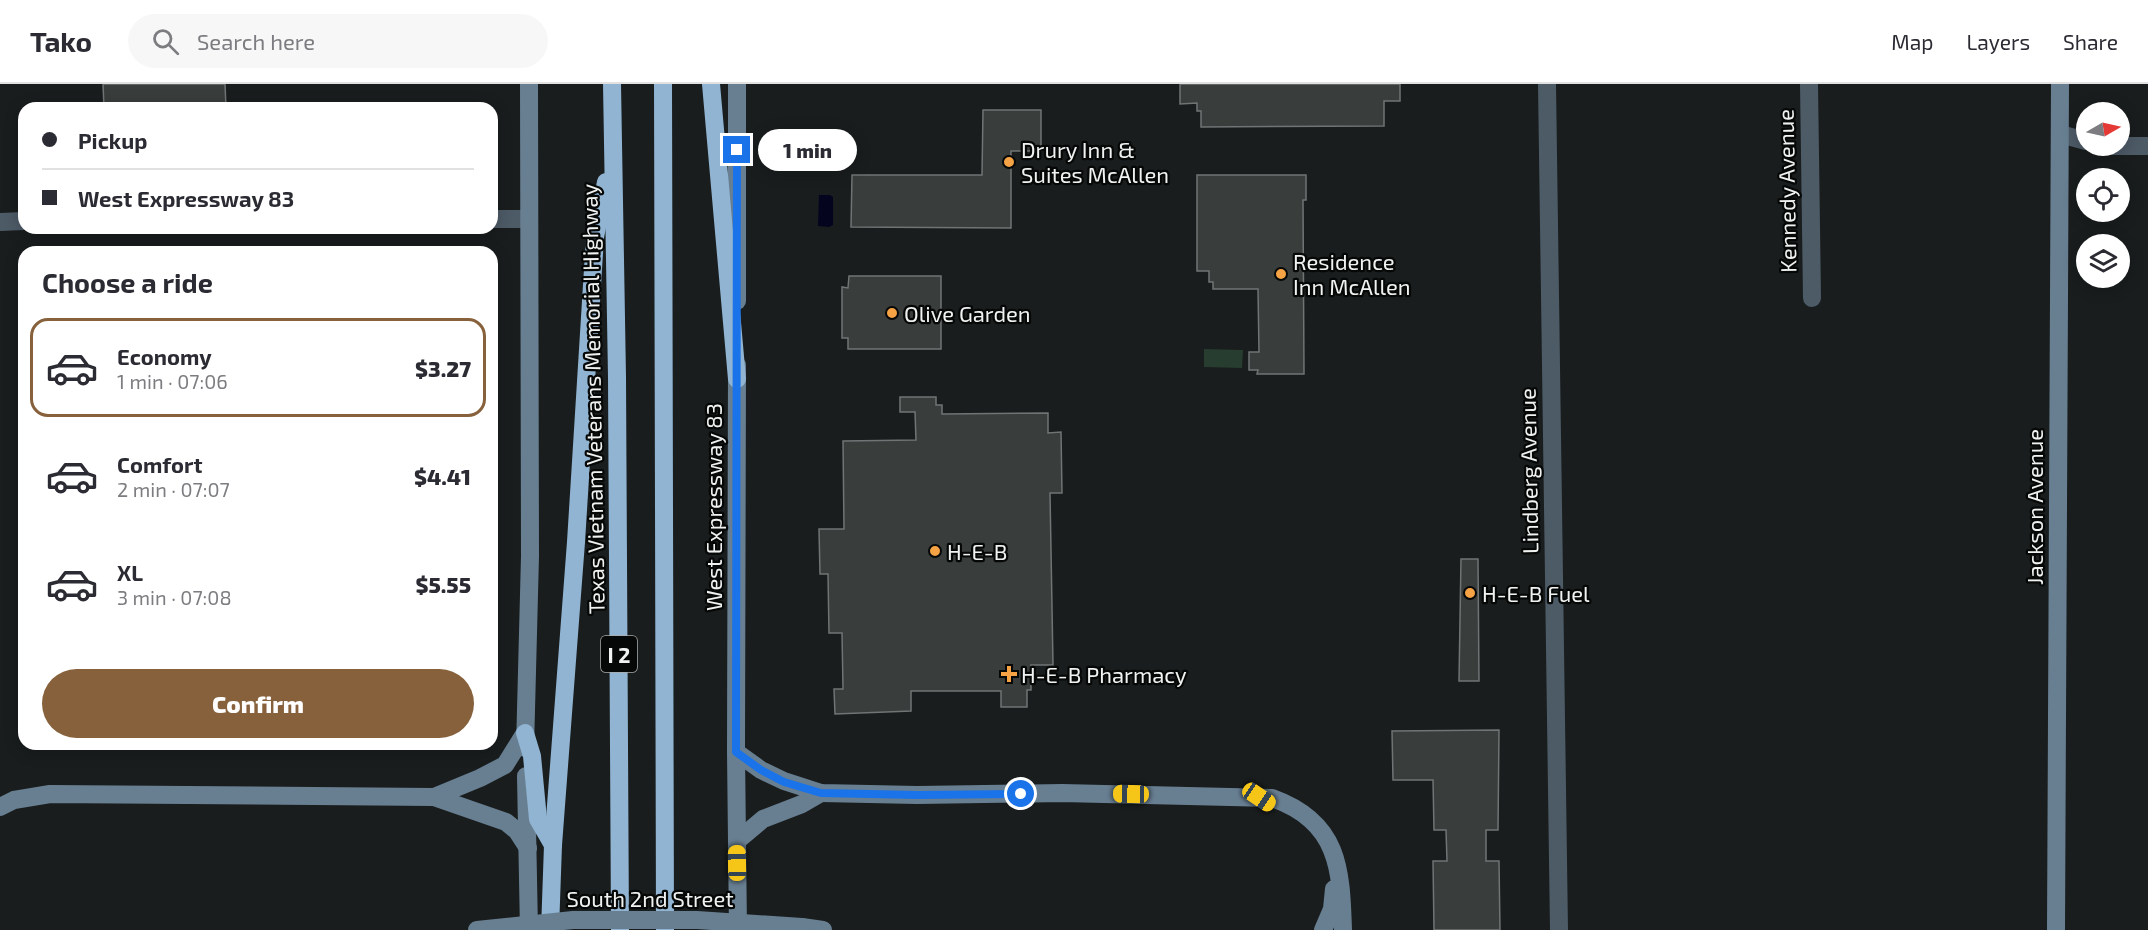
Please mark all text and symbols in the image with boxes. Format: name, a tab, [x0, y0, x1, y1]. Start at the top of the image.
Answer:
search box	[128, 14, 548, 68]
text: Tako	[30, 24, 92, 58]
icon: search	[149, 25, 182, 58]
text: Search here	[197, 28, 315, 54]
text: Map	[1891, 29, 1933, 54]
text: Layers	[1966, 29, 2030, 54]
text: Share	[2063, 29, 2118, 54]
north arrow	[2076, 102, 2130, 156]
map controls	[2076, 102, 2130, 288]
street label: Kennedy Avenue	[1772, 109, 1800, 273]
text: Pickup	[78, 127, 147, 153]
callout: 1 min	[758, 129, 857, 171]
route end	[723, 136, 750, 163]
place label: Drury Inn & Suites McAllen	[1021, 136, 1169, 187]
text: 1 min	[783, 138, 832, 162]
marker: Drury Inn & Suites McAllen	[1002, 155, 1016, 169]
button: locate	[2076, 168, 2130, 222]
street label: Texas Vietnam Veterans Memorial Highway	[575, 183, 609, 614]
text: West Expressway 83	[78, 185, 294, 211]
button: layers	[2076, 234, 2130, 288]
place label: Residence Inn McAllen	[1293, 248, 1411, 299]
text: Choose a ride	[42, 266, 213, 298]
marker: Residence Inn McAllen	[1274, 267, 1288, 281]
place label: Olive Garden	[904, 300, 1031, 326]
marker: Olive Garden	[885, 306, 899, 320]
icon: car	[45, 341, 99, 395]
text: Economy	[117, 343, 212, 369]
text: $3.27	[415, 355, 471, 381]
text: 1 min · 07:06	[117, 369, 228, 393]
street label: Lindberg Avenue	[1514, 388, 1542, 554]
street label: West Expressway 83	[700, 403, 726, 611]
street label: Jackson Avenue	[2021, 429, 2047, 585]
icon: car	[45, 449, 99, 503]
text: Comfort	[117, 451, 202, 477]
text: $4.41	[414, 463, 471, 489]
text: 2 min · 07:07	[117, 477, 230, 501]
place label: H-E-B	[947, 538, 1007, 564]
marker: H-E-B	[928, 544, 942, 558]
icon: car	[45, 557, 99, 611]
text: XL	[117, 559, 143, 585]
text: $5.55	[415, 571, 471, 597]
place label: H-E-B Fuel	[1482, 580, 1590, 606]
text: 3 min · 07:08	[117, 585, 232, 609]
marker: H-E-B Fuel	[1463, 586, 1477, 600]
road number: I 2	[601, 636, 637, 672]
place label: H-E-B Pharmacy	[1021, 661, 1187, 687]
marker: H-E-B Pharmacy	[1002, 667, 1016, 681]
button: Confirm	[42, 669, 474, 738]
car	[1239, 779, 1279, 815]
route start	[1007, 780, 1034, 807]
car	[1113, 785, 1149, 803]
car	[728, 845, 746, 881]
street label: South 2nd Street	[566, 885, 734, 911]

